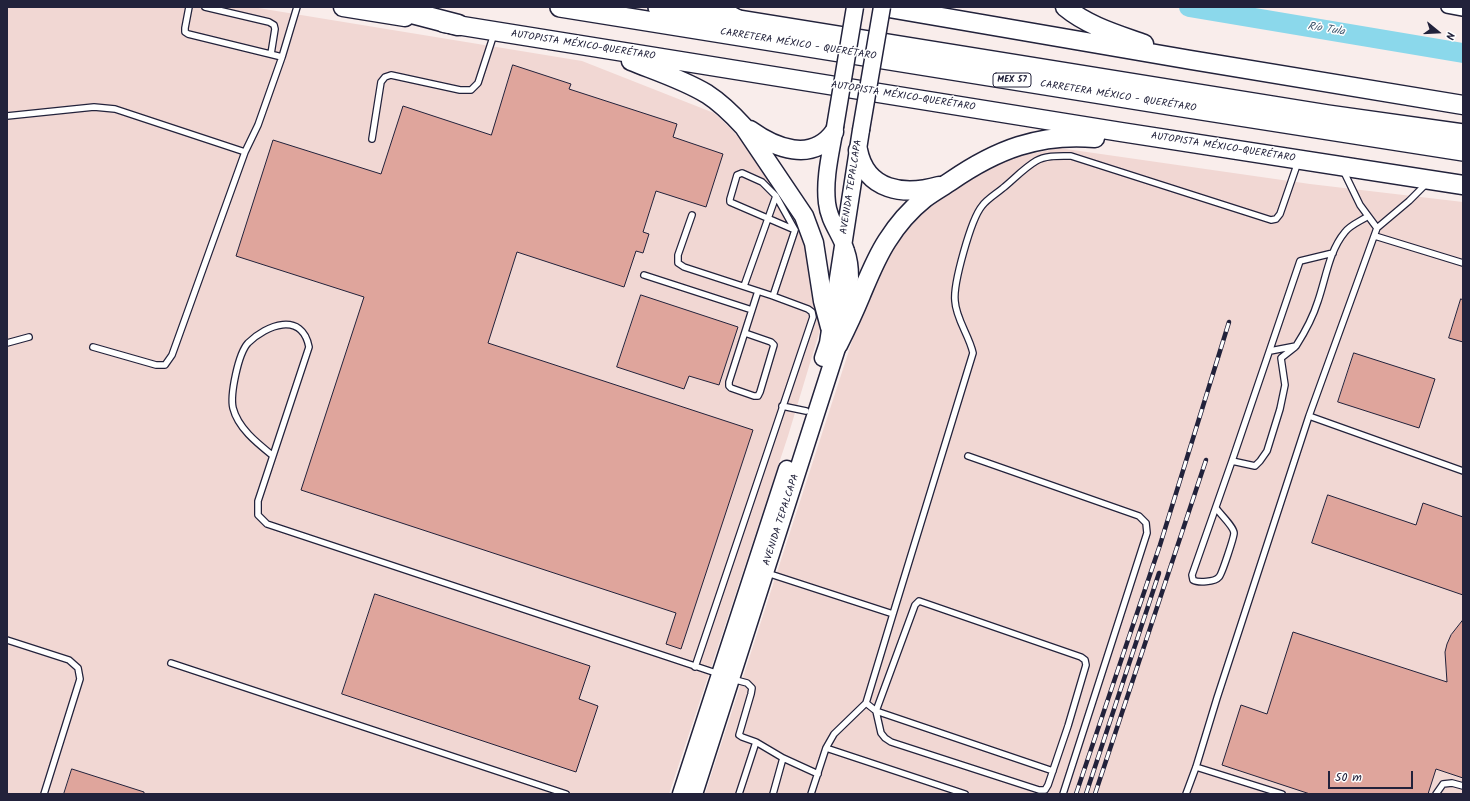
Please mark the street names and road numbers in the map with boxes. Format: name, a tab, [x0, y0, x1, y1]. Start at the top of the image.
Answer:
street label: CARRETERA MÉXICO - QUERÉTARO	[719, 27, 877, 63]
street label: AUTOPISTA MÉXICO-QUERÉTARO	[510, 29, 656, 63]
road number: MEX 57	[993, 73, 1031, 87]
street label: CARRETERA MÉXICO - QUERÉTARO	[1039, 79, 1197, 115]
street label: AUTOPISTA MÉXICO-QUERÉTARO	[830, 80, 976, 114]
street label: AUTOPISTA MÉXICO-QUERÉTARO	[1150, 131, 1296, 165]
street label: AVENIDA TEPALCAPA	[839, 139, 865, 235]
street label: AVENIDA TEPALCAPA	[762, 473, 802, 567]

